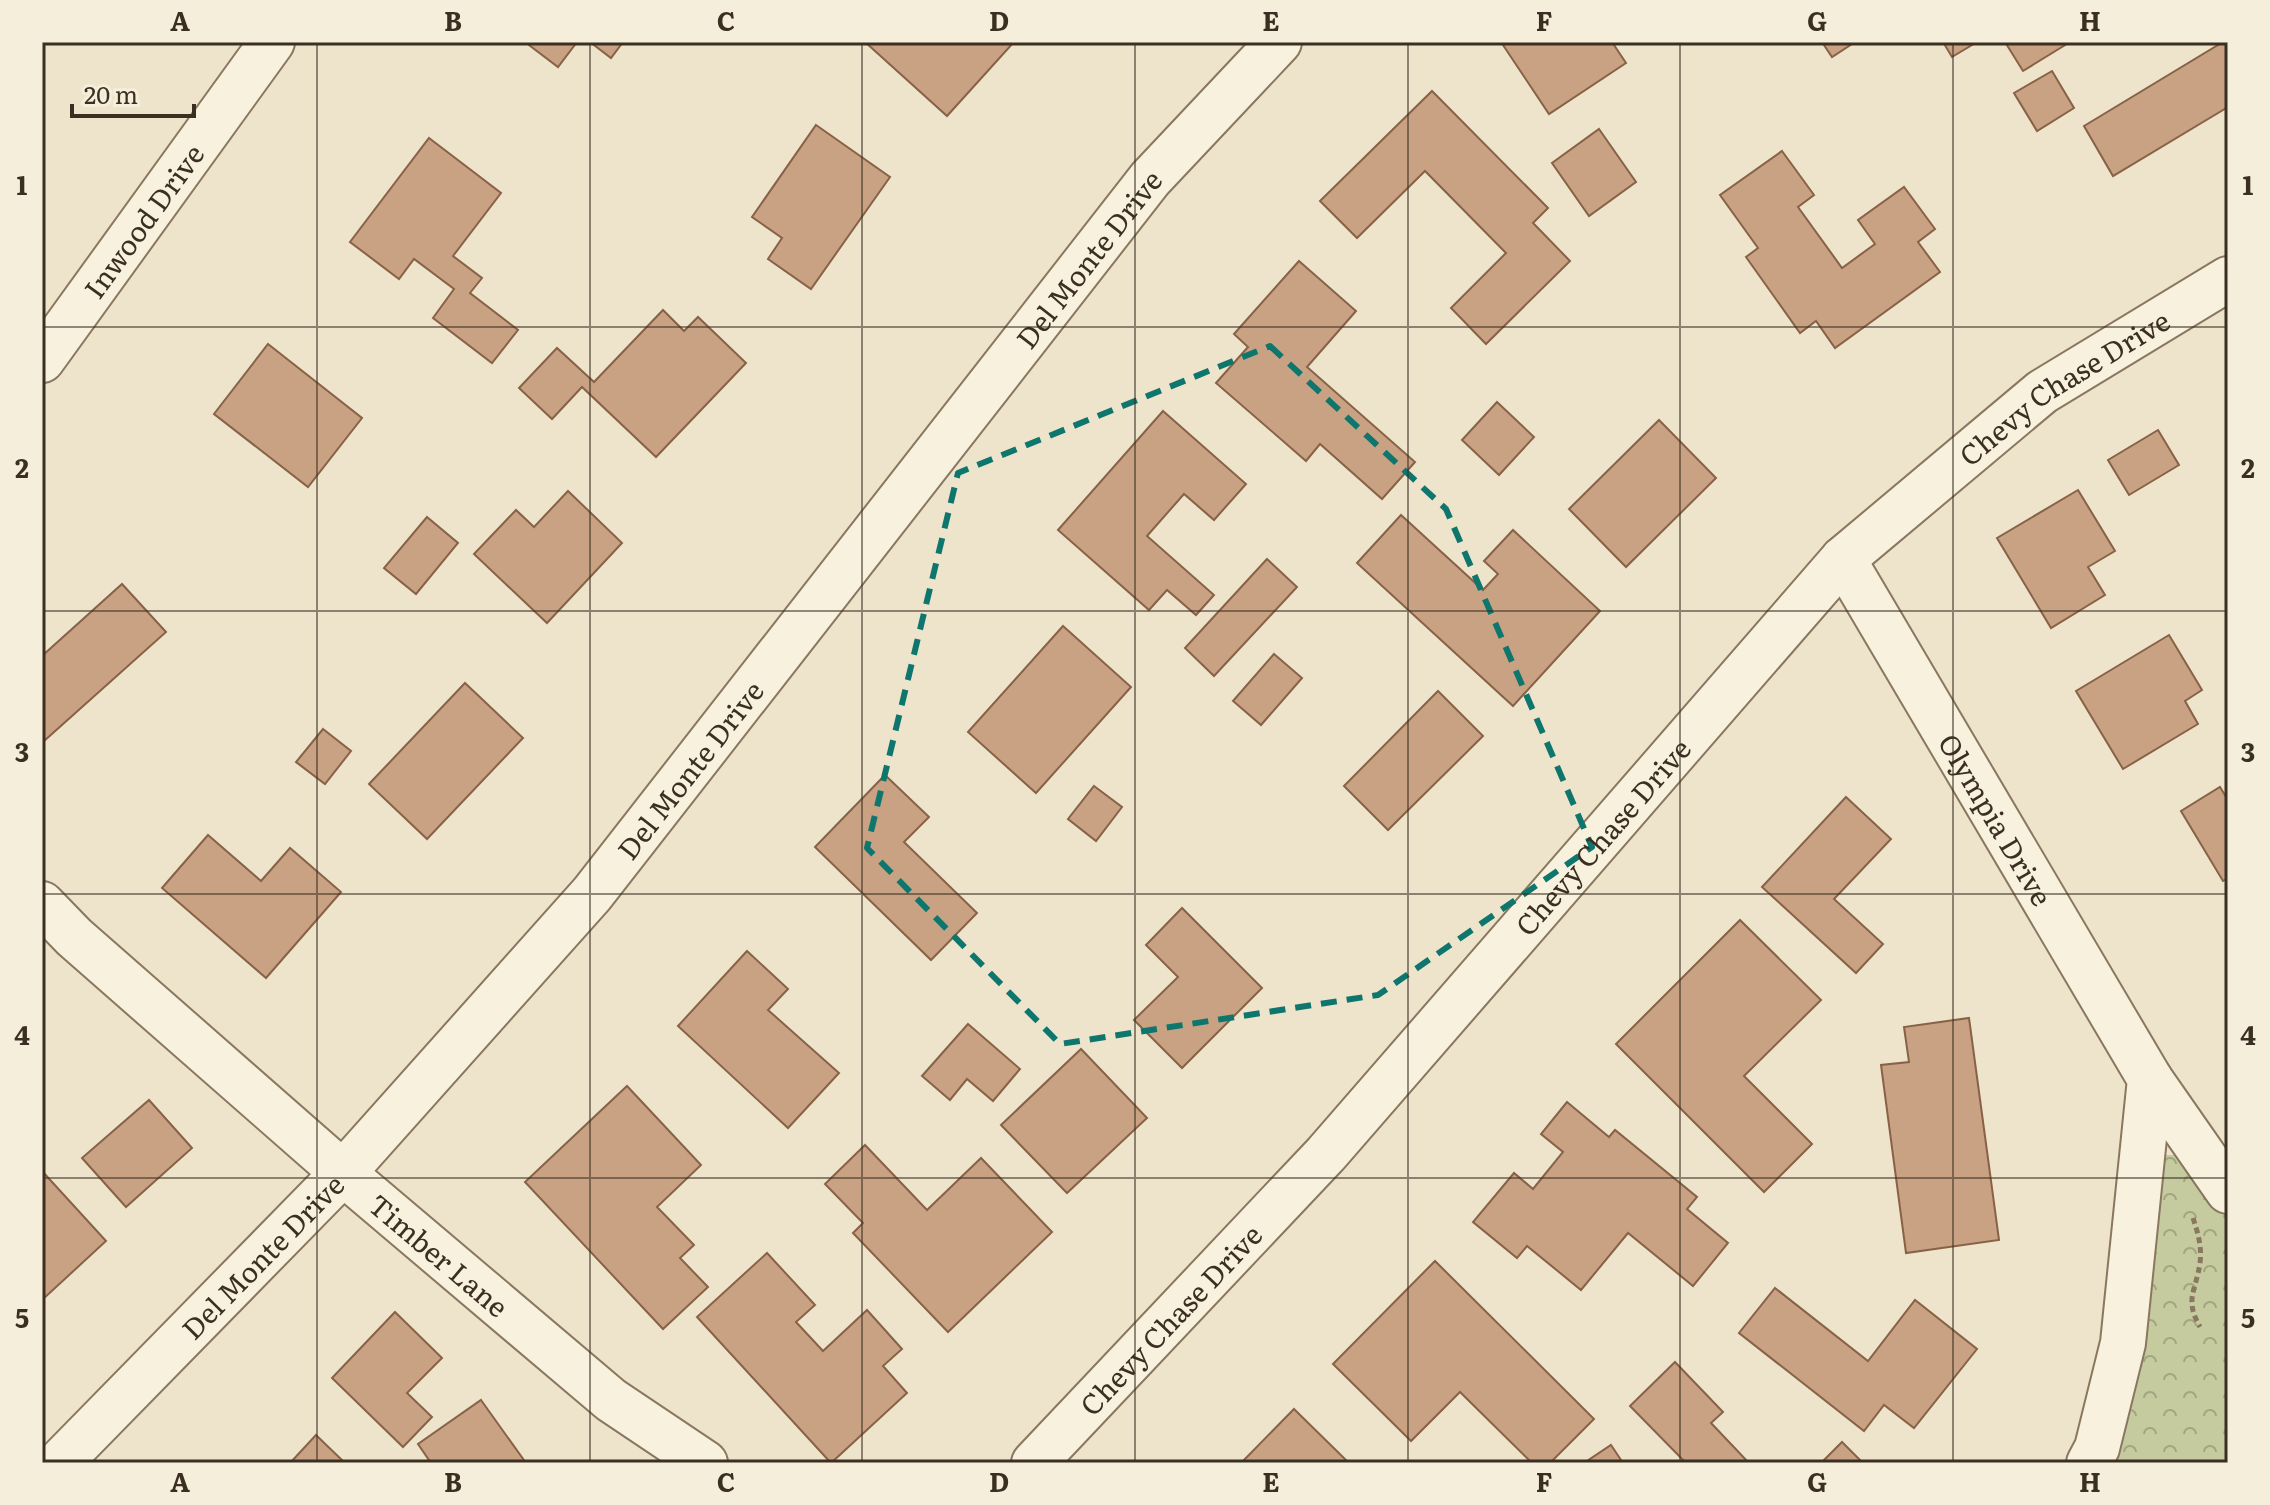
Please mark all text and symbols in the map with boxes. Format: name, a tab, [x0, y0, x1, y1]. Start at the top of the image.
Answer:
text: A	[170, 0, 190, 39]
text: B	[444, 0, 462, 39]
text: C	[717, 0, 735, 39]
text: D	[989, 0, 1009, 39]
text: E	[1262, 0, 1280, 39]
text: F	[1536, 0, 1552, 39]
text: G	[1807, 0, 1827, 39]
text: H	[2079, 0, 2101, 39]
scale bar	[72, 68, 194, 118]
text: 20 m	[84, 76, 138, 111]
street label: Inwood Drive	[73, 135, 213, 307]
street label: Del Monte Drive	[1005, 159, 1171, 357]
text: 1	[17, 164, 28, 203]
text: 1	[2243, 164, 2254, 203]
street label: Chevy Chase Drive	[1949, 299, 2177, 475]
text: 2	[15, 447, 29, 486]
text: 2	[2241, 447, 2255, 486]
street label: Del Monte Drive	[606, 671, 773, 868]
street label: Olympia Drive	[1929, 725, 2064, 913]
street label: Chevy Chase Drive	[1504, 728, 1700, 944]
text: 3	[15, 731, 29, 770]
text: 3	[2241, 731, 2255, 770]
text: 4	[14, 1014, 30, 1053]
text: 4	[2240, 1014, 2256, 1053]
street label: Del Monte Drive	[171, 1164, 353, 1348]
street label: Timber Lane	[360, 1183, 518, 1326]
street label: Chevy Chase Drive	[1069, 1214, 1271, 1424]
text: 5	[15, 1297, 29, 1336]
text: 5	[2241, 1297, 2255, 1336]
text: A	[170, 1461, 190, 1500]
text: B	[444, 1461, 462, 1500]
text: C	[717, 1461, 735, 1500]
text: D	[989, 1461, 1009, 1500]
text: E	[1262, 1461, 1280, 1500]
text: F	[1536, 1461, 1552, 1500]
text: G	[1807, 1461, 1827, 1500]
text: H	[2079, 1461, 2101, 1500]

